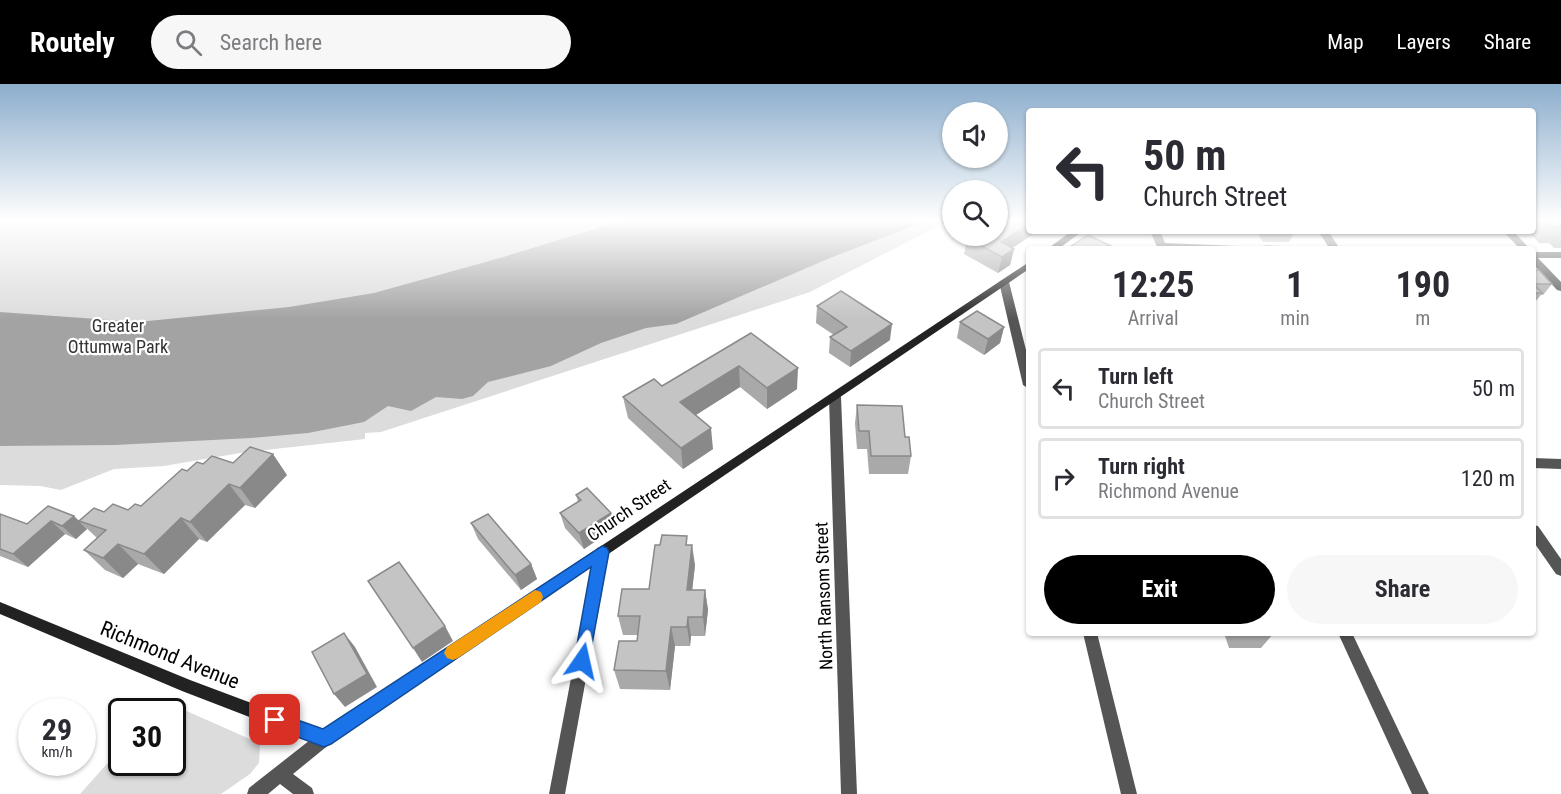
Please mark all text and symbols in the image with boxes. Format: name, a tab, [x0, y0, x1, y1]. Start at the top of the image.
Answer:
search box	[151, 15, 571, 69]
text: Routely	[30, 26, 115, 59]
icon: search	[172, 26, 205, 59]
text: Search here	[220, 30, 322, 55]
text: Map	[1327, 30, 1364, 54]
text: Layers	[1397, 30, 1451, 54]
text: Share	[1484, 30, 1531, 54]
map controls	[942, 102, 1008, 246]
button: sound	[942, 102, 1008, 168]
text: 50 m	[1143, 131, 1226, 180]
icon: left	[1044, 132, 1122, 210]
button: search	[942, 180, 1008, 246]
text: Church Street	[1143, 181, 1287, 213]
text: 12:25	[1112, 264, 1194, 306]
text: 1	[1286, 264, 1304, 306]
text: 190	[1396, 264, 1450, 306]
text: Arrival	[1128, 306, 1179, 330]
text: min	[1280, 306, 1310, 330]
text: m	[1415, 306, 1430, 330]
park label: Greater Ottumwa Park	[68, 315, 168, 357]
text: Turn left	[1098, 364, 1173, 389]
icon: left	[1047, 372, 1080, 405]
text: 50 m	[1472, 376, 1515, 401]
text: Church Street	[1098, 389, 1205, 413]
text: Turn right	[1098, 454, 1185, 479]
icon: right	[1047, 462, 1080, 495]
text: 120 m	[1461, 466, 1515, 491]
street label: Church Street	[583, 474, 674, 545]
text: Richmond Avenue	[1098, 479, 1239, 503]
street label: North Ransom Street	[810, 522, 837, 670]
button: Exit	[1044, 555, 1275, 624]
button: Share	[1287, 555, 1518, 624]
street label: Richmond Avenue	[97, 616, 243, 694]
position arrow	[550, 629, 614, 693]
pin	[249, 694, 300, 745]
speed limit sign: 30	[108, 698, 186, 776]
icon: arrive	[258, 703, 291, 736]
text: 29	[42, 712, 72, 747]
text: km/h	[42, 743, 72, 761]

